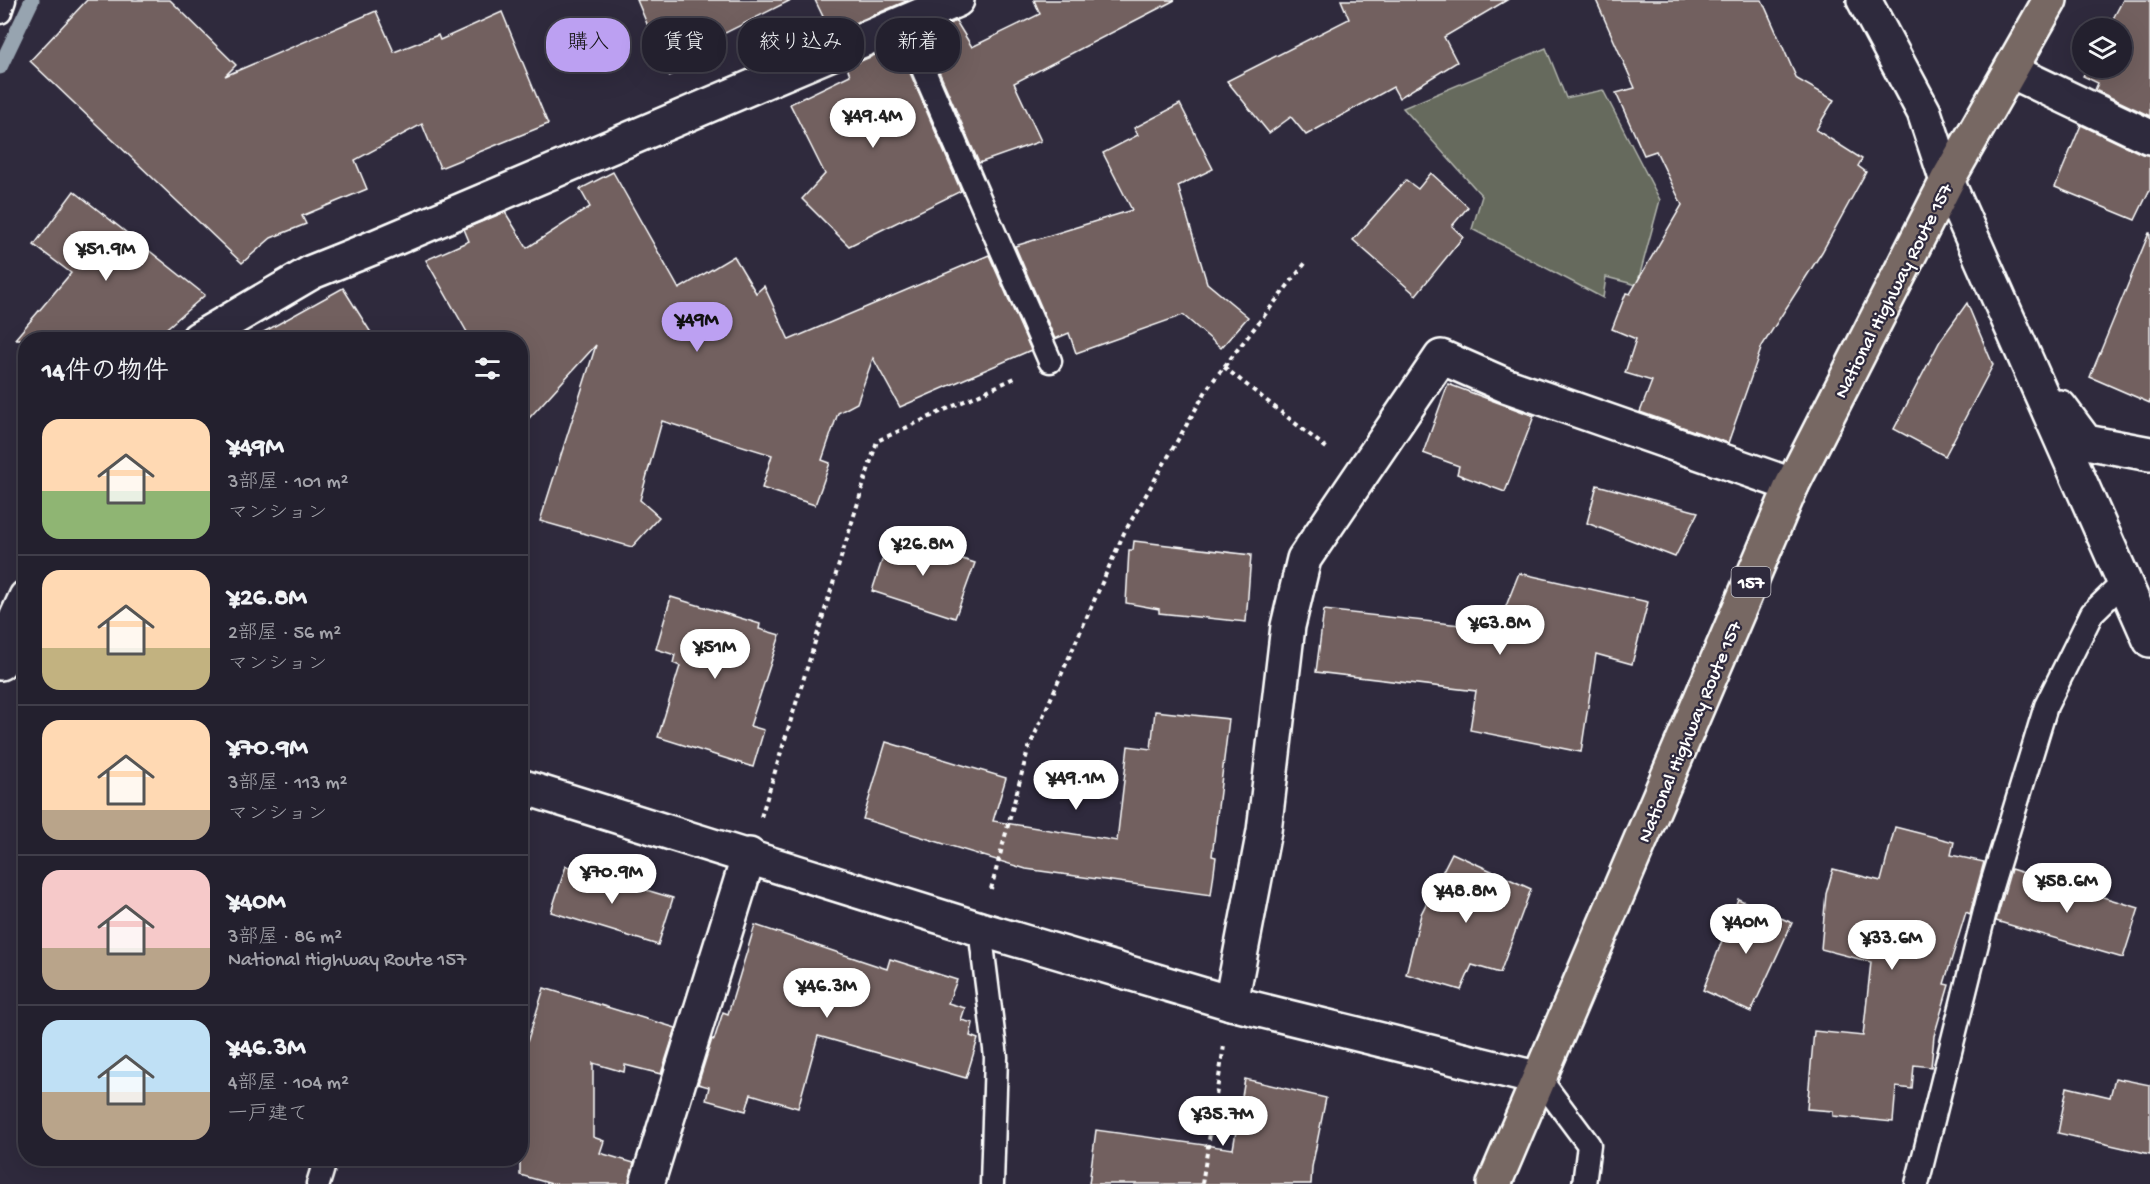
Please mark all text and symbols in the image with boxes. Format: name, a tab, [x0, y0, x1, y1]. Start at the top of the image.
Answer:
chip: 購入	[546, 18, 630, 72]
chip: 賃貸	[642, 18, 726, 72]
chip: 絞り込み	[738, 18, 864, 72]
chip: 新着	[876, 18, 960, 72]
map controls	[2072, 18, 2132, 78]
button: layers	[2072, 18, 2132, 78]
pin: ¥49.4M	[824, 98, 922, 149]
text: ¥49.4M	[844, 106, 902, 129]
street label: National Highway Route 157	[1831, 180, 1960, 403]
pin: ¥51.9M	[57, 231, 155, 282]
text: ¥51.9M	[77, 239, 135, 262]
pin: ¥49M	[661, 302, 733, 353]
text: ¥49M	[676, 310, 718, 333]
icon: filters	[471, 352, 504, 385]
text: 14件の物件	[42, 358, 169, 389]
text: ¥49M	[228, 433, 283, 464]
icon: home	[90, 443, 162, 515]
text: 3部屋 · 101 m²	[228, 472, 349, 495]
text: マンション	[228, 503, 327, 526]
pin: ¥26.8M	[874, 526, 972, 577]
text: ¥26.8M	[893, 534, 953, 557]
road number: 157	[1732, 567, 1770, 597]
text: ¥26.8M	[228, 584, 306, 615]
icon: home	[90, 594, 162, 666]
pin: ¥63.8M	[1451, 605, 1549, 656]
text: ¥63.8M	[1470, 613, 1530, 636]
street label: National Highway Route 157	[1634, 618, 1749, 847]
text: 2部屋 · 56 m²	[228, 623, 341, 646]
pin: ¥51M	[679, 629, 751, 680]
text: ¥51M	[694, 637, 736, 660]
text: マンション	[228, 654, 327, 677]
text: ¥70.9M	[228, 734, 308, 765]
icon: home	[90, 744, 162, 816]
pin: ¥49.1M	[1027, 760, 1125, 811]
text: ¥49.1M	[1048, 768, 1105, 791]
text: 3部屋 · 113 m²	[228, 773, 348, 796]
text: マンション	[228, 804, 327, 827]
pin: ¥70.9M	[563, 854, 661, 905]
text: ¥70.9M	[581, 862, 643, 885]
pin: ¥58.6M	[2018, 863, 2116, 914]
text: ¥58.6M	[2036, 871, 2098, 894]
pin: ¥48.8M	[1417, 873, 1515, 924]
text: ¥48.8M	[1436, 881, 1496, 904]
text: ¥40M	[228, 888, 285, 919]
icon: home	[90, 894, 162, 966]
pin: ¥40M	[1710, 904, 1782, 955]
text: ¥40M	[1724, 912, 1768, 935]
pin: ¥33.6M	[1843, 920, 1941, 971]
text: 3部屋 · 86 m²	[228, 927, 342, 950]
text: ¥33.6M	[1862, 928, 1922, 951]
text: National Highway Route 157	[228, 950, 466, 973]
pin: ¥46.3M	[778, 968, 876, 1019]
text: ¥46.3M	[797, 976, 857, 999]
text: ¥46.3M	[228, 1034, 305, 1065]
icon: home	[90, 1044, 162, 1116]
text: 4部屋 · 104 m²	[228, 1073, 349, 1096]
pin: ¥35.7M	[1174, 1096, 1272, 1147]
text: 一戸建て	[228, 1104, 308, 1127]
text: ¥35.7M	[1193, 1104, 1253, 1127]

